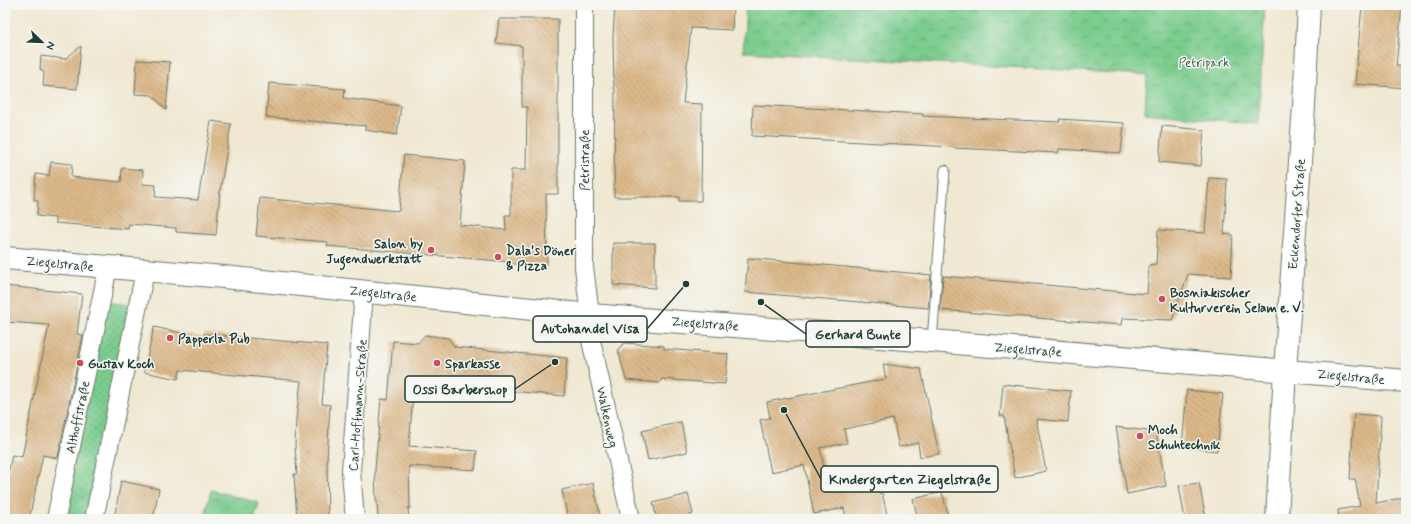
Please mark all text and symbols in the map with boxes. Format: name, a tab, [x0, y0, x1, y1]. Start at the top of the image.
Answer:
north arrow	[22, 22, 62, 62]
text: N	[42, 39, 58, 52]
park label: Petripark	[1178, 55, 1230, 72]
street label: Petristraße	[577, 129, 594, 191]
street label: Eckendorfer Straße	[1285, 158, 1310, 270]
place label: Salon by Jugendwerkstatt	[326, 236, 424, 271]
place label: Dala's Döner & Pizza	[506, 243, 576, 275]
marker: Salon by Jugendwerkstatt	[426, 245, 436, 255]
marker: Dala's Döner & Pizza	[493, 252, 503, 262]
street label: Ziegelstraße	[25, 253, 95, 278]
street label: Ziegelstraße	[348, 282, 418, 308]
place label: Bosniakischer Kulturverein Selam e. V.	[1170, 285, 1304, 317]
marker: Bosniakischer Kulturverein Selam e. V.	[1157, 294, 1167, 304]
street label: Ziegelstraße	[670, 314, 739, 337]
callout: Autohandel Visa	[533, 316, 647, 342]
text: Autohandel Visa	[540, 320, 640, 338]
callout: Gerhard Bunte	[806, 321, 910, 347]
text: Gerhard Bunte	[815, 326, 901, 344]
place label: Papperla Pub	[178, 331, 250, 348]
marker: Papperla Pub	[165, 333, 175, 343]
street label: Carl-Hoffmann-Straße	[345, 338, 372, 472]
street label: Ziegelstraße	[993, 340, 1062, 363]
place label: Gustav Koch	[88, 356, 154, 373]
place label: Sparkasse	[445, 356, 501, 373]
marker: Gustav Koch	[75, 358, 85, 368]
marker: Sparkasse	[432, 358, 442, 368]
street label: Ziegelstraße	[1316, 366, 1386, 391]
callout: Ossi Barbershop	[405, 376, 515, 402]
street label: Althoffstraße	[62, 379, 94, 455]
text: Ossi Barbershop	[412, 381, 508, 399]
street label: Walkenweg	[591, 385, 621, 450]
place label: Moch Schuhtechnik	[1148, 422, 1221, 454]
marker: Moch Schuhtechnik	[1135, 431, 1145, 441]
callout: Kindergarten Ziegelstraße	[821, 466, 998, 492]
text: Kindergarten Ziegelstraße	[829, 471, 991, 492]

